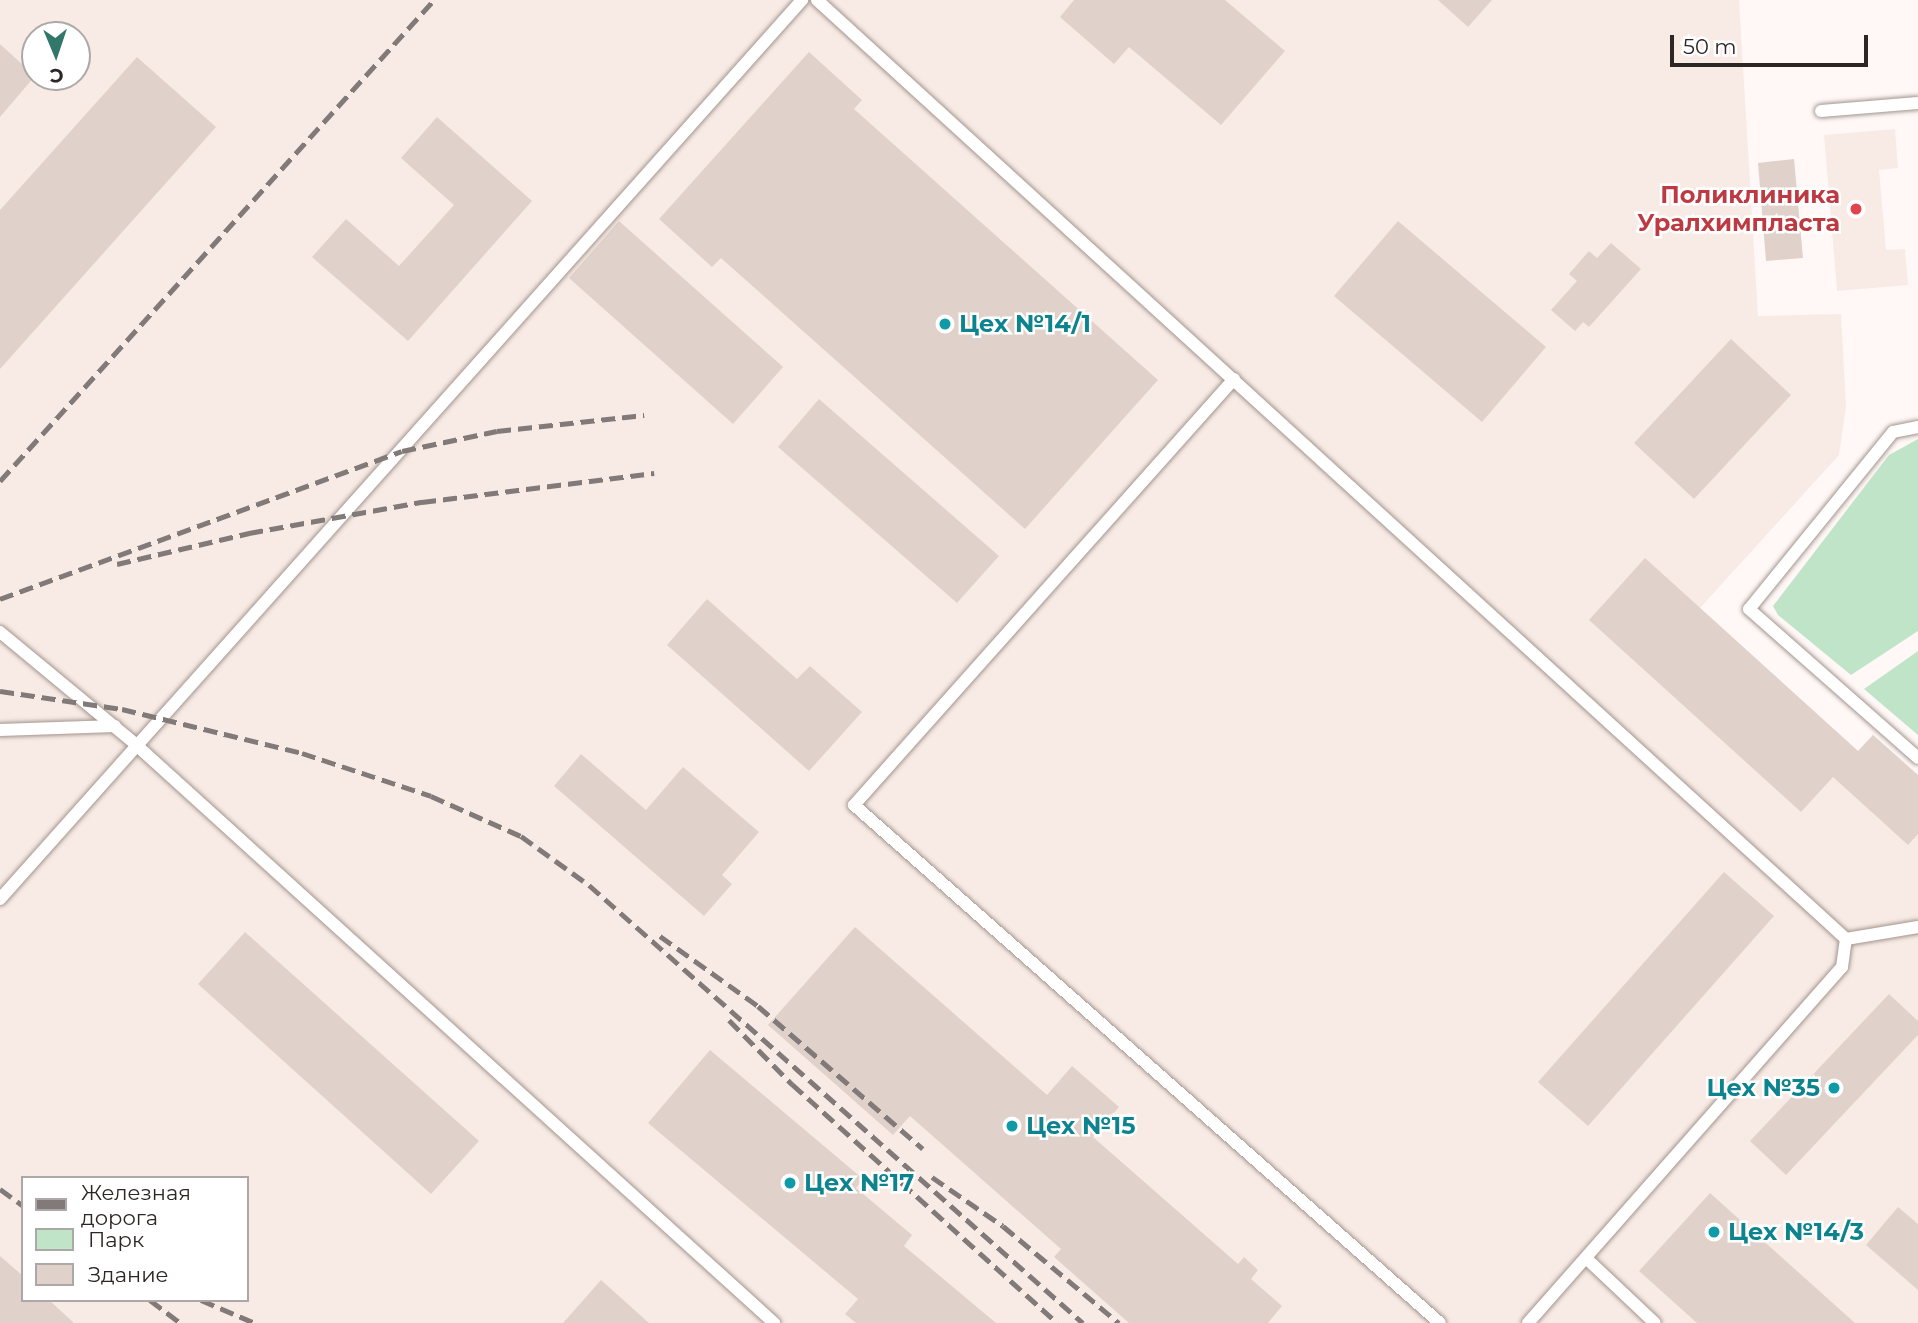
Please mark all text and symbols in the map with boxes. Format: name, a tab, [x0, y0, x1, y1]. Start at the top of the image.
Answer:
north arrow	[21, 21, 91, 91]
scale bar	[1673, 21, 1871, 65]
text: 50 m	[1683, 34, 1737, 59]
text: С	[49, 64, 64, 87]
place label: Поликлиника Уралхимпласта	[1637, 181, 1840, 237]
marker: Поликлиника Уралхимпласта	[1846, 199, 1866, 219]
place label: Цех №14/1	[959, 310, 1090, 338]
marker: Цех №14/1	[937, 316, 953, 332]
place label: Цех №35	[1706, 1074, 1820, 1102]
marker: Цех №35	[1826, 1080, 1842, 1096]
place label: Цех №15	[1026, 1112, 1136, 1140]
marker: Цех №15	[1004, 1118, 1020, 1134]
place label: Цех №17	[804, 1169, 914, 1197]
marker: Цех №17	[782, 1175, 798, 1191]
legend	[21, 1176, 248, 1302]
text: Железная дорога	[81, 1180, 191, 1230]
place label: Цех №14/3	[1728, 1218, 1863, 1246]
marker: Цех №14/3	[1706, 1224, 1722, 1240]
text: Парк	[88, 1227, 144, 1252]
text: Здание	[88, 1262, 169, 1287]

